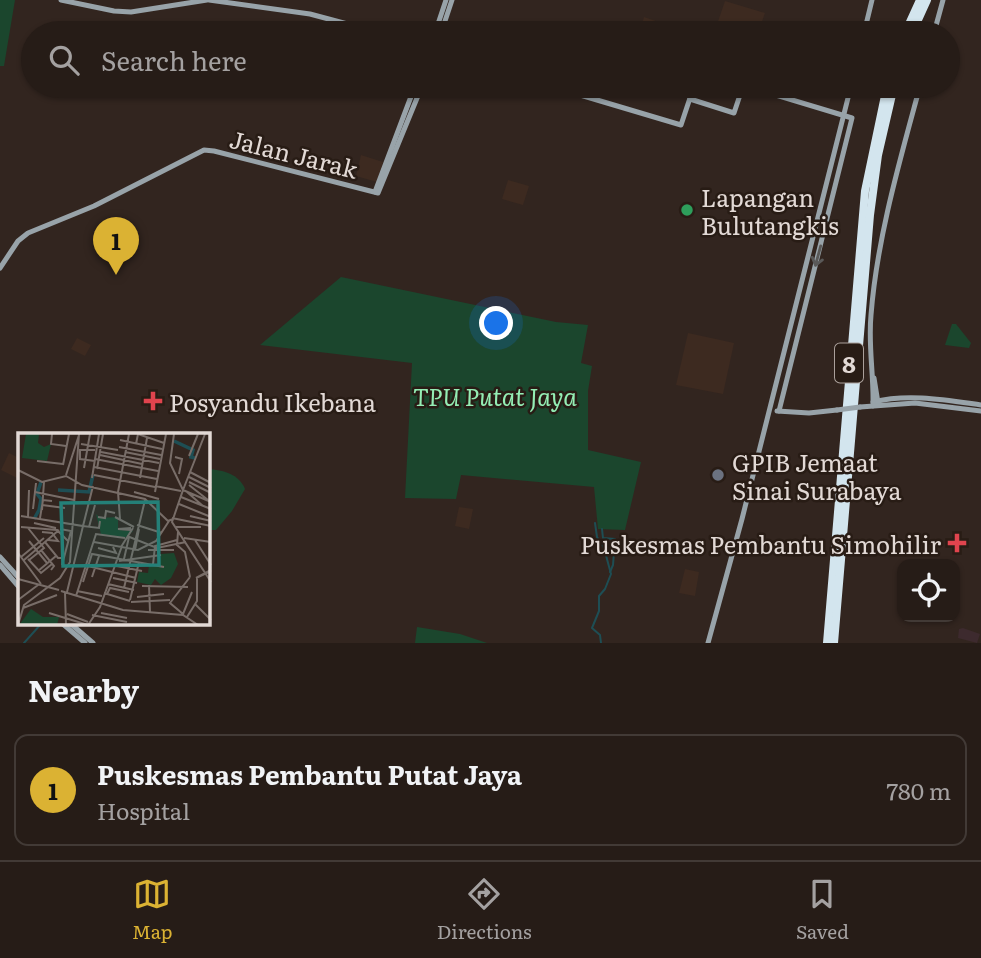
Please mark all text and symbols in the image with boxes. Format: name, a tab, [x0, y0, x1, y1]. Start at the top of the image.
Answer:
search box	[21, 21, 960, 98]
text: Search here	[101, 40, 247, 79]
icon: search	[45, 41, 83, 79]
street label: Jalan Jarak	[226, 120, 362, 186]
place label: Lapangan Bulutangkis	[701, 179, 839, 242]
marker: Lapangan Bulutangkis	[679, 202, 695, 218]
pin: 1	[93, 217, 139, 275]
one-way arrow	[811, 244, 824, 267]
your location	[479, 306, 513, 340]
road number: 8	[835, 344, 863, 382]
park label: TPU Putat Jaya	[413, 378, 577, 413]
place label: Posyandu Ikebana	[169, 384, 376, 419]
marker: Posyandu Ikebana	[143, 391, 163, 411]
inset map	[18, 433, 210, 626]
place label: GPIB Jemaat Sinai Surabaya	[732, 444, 902, 507]
marker: GPIB Jemaat Sinai Surabaya	[710, 467, 726, 483]
place label: Puskesmas Pembantu Simohilir	[580, 526, 942, 561]
marker: Puskesmas Pembantu Simohilir	[947, 533, 967, 553]
map controls	[897, 559, 960, 622]
button: locate	[897, 559, 960, 622]
text: Nearby	[28, 667, 139, 711]
text: Puskesmas Pembantu Putat Jaya	[97, 754, 522, 793]
text: 1	[48, 773, 58, 807]
text: 780 m	[886, 773, 951, 807]
text: Hospital	[97, 793, 190, 827]
tab: Map	[132, 875, 173, 945]
tab: Directions	[437, 875, 532, 945]
tab: Saved	[796, 875, 849, 945]

